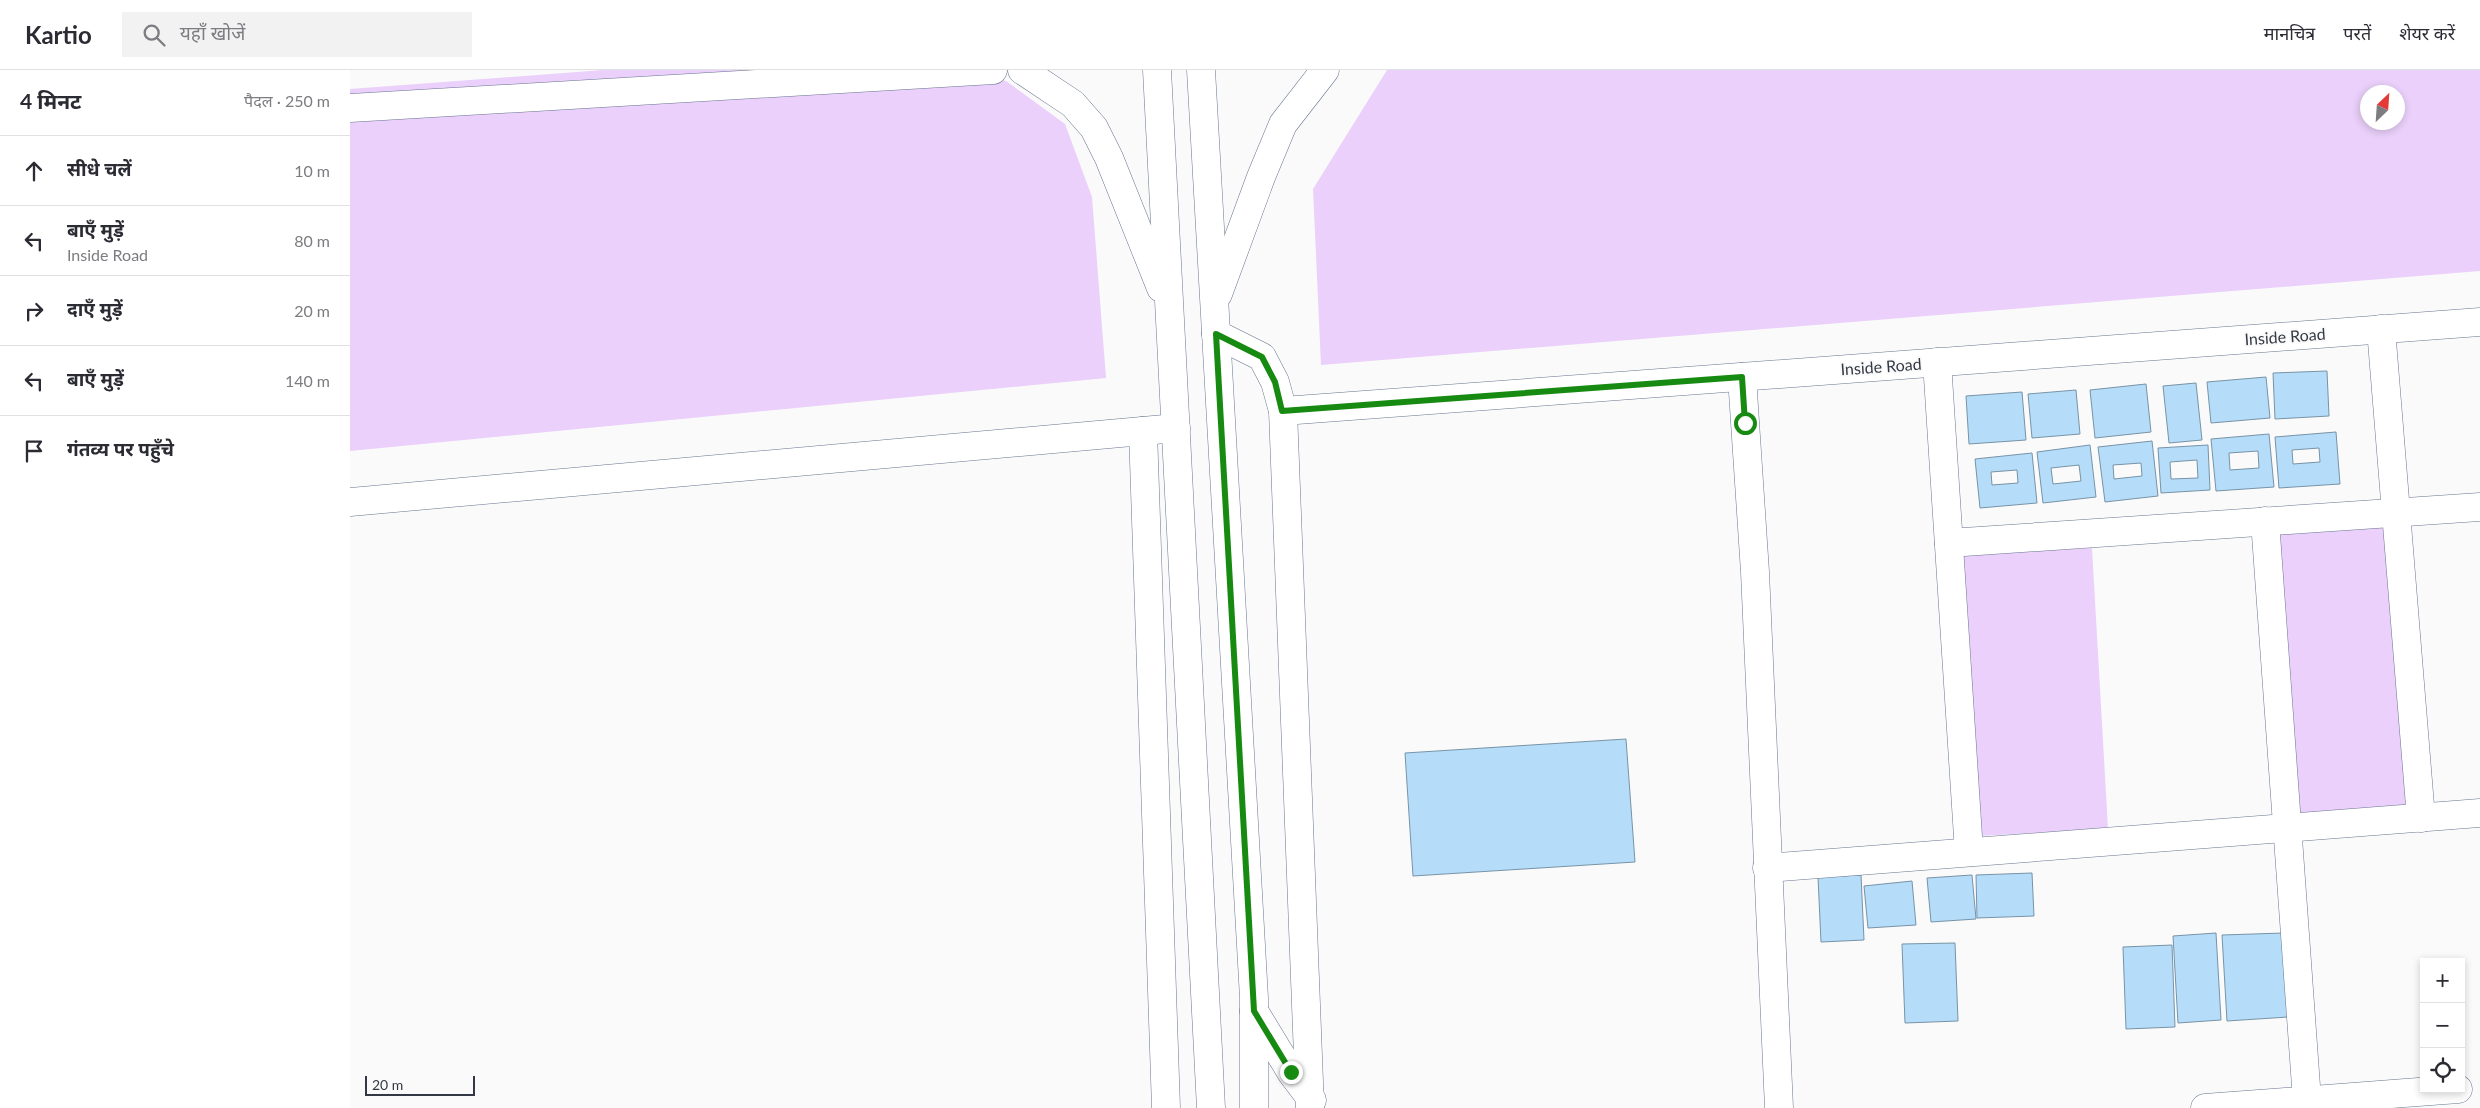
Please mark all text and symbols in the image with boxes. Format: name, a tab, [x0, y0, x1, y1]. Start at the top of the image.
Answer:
search box	[122, 12, 472, 57]
text: Kartio	[25, 20, 92, 49]
icon: search	[140, 21, 168, 49]
text: यहाँ खोजें	[180, 21, 245, 44]
text: मानचित्र	[2264, 22, 2315, 44]
text: परतें	[2343, 22, 2371, 44]
text: शेयर करें	[2399, 22, 2455, 44]
north arrow	[2360, 85, 2405, 130]
text: 4 मिनट	[20, 88, 81, 113]
text: पैदल · 250 m	[244, 91, 330, 110]
icon: ahead	[20, 157, 48, 185]
text: सीधे चलें	[67, 157, 132, 180]
text: 10 m	[294, 161, 330, 180]
text: बाएँ मुड़ें	[67, 218, 124, 241]
icon: left	[20, 227, 48, 255]
text: 80 m	[294, 231, 330, 250]
text: Inside Road	[67, 245, 148, 264]
icon: right	[20, 297, 48, 325]
text: दाएँ मुड़ें	[67, 297, 123, 320]
text: 20 m	[294, 301, 330, 320]
street label: Inside Road	[2244, 324, 2326, 348]
street label: Inside Road	[1840, 354, 1922, 378]
icon: left	[20, 367, 48, 395]
text: बाएँ मुड़ें	[67, 367, 124, 390]
text: 140 m	[285, 371, 330, 390]
route start	[1734, 412, 1757, 435]
icon: arrive	[20, 437, 48, 465]
text: गंतव्य पर पहुँचे	[67, 437, 174, 460]
map controls	[2420, 958, 2465, 1093]
button: +	[2420, 958, 2465, 1003]
button: −	[2420, 1003, 2465, 1048]
button: locate	[2420, 1048, 2465, 1093]
route end	[1280, 1061, 1303, 1084]
scale bar	[365, 1073, 475, 1096]
text: 20 m	[372, 1076, 403, 1093]

